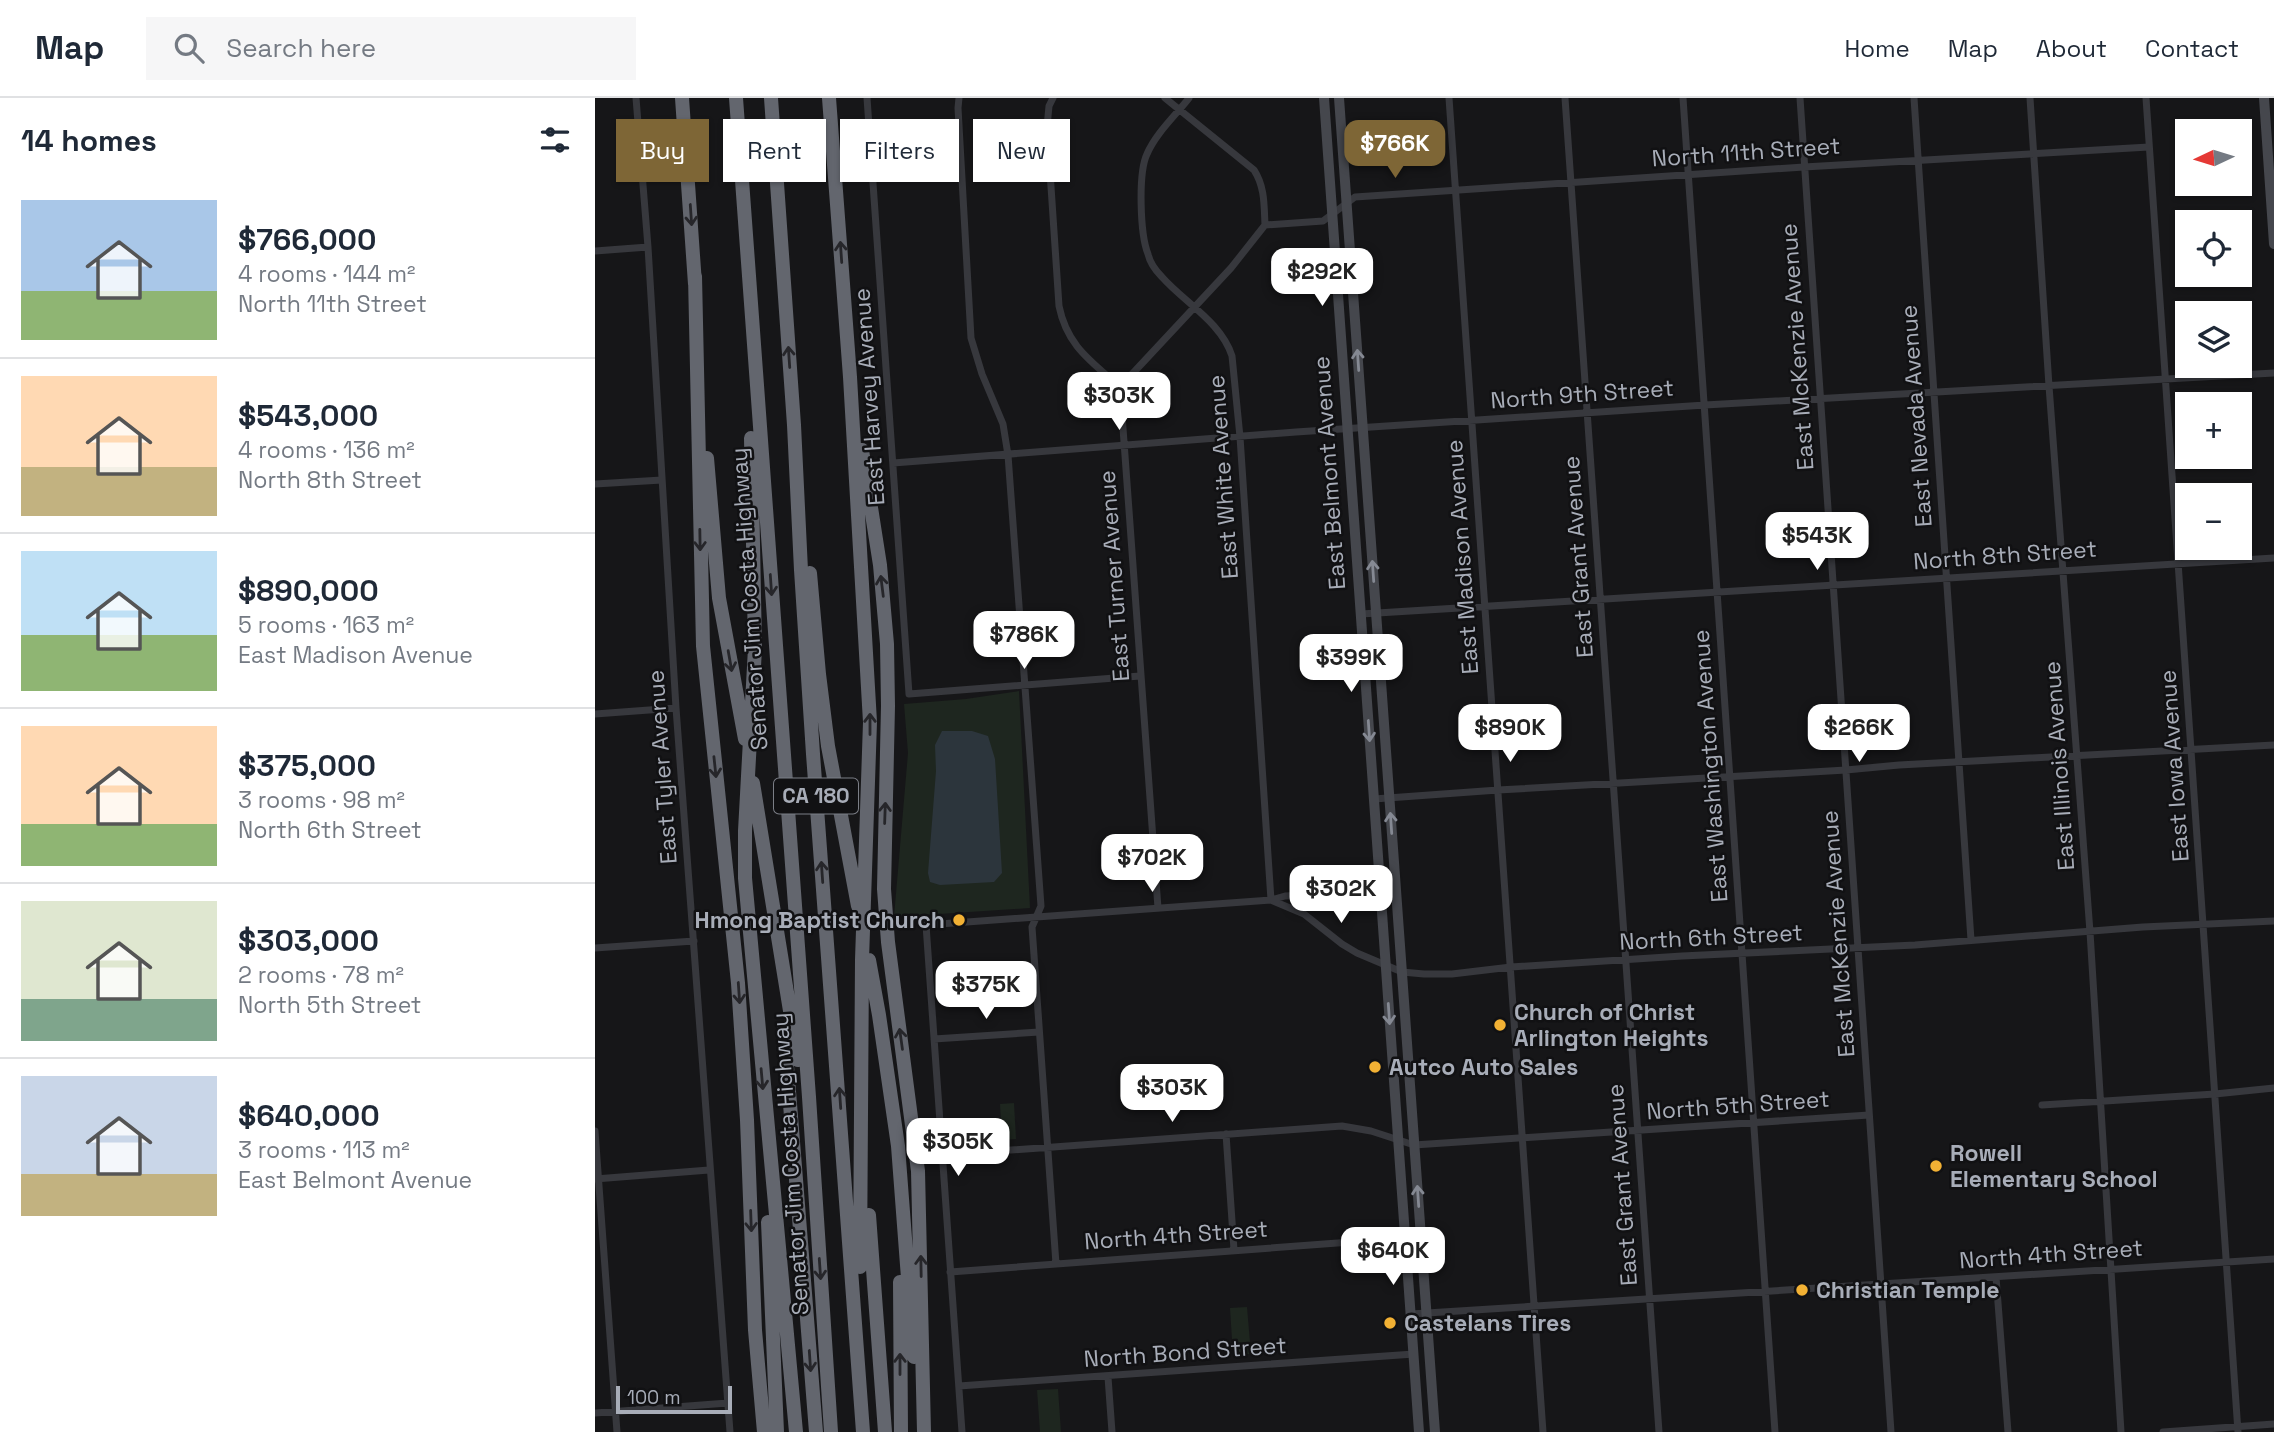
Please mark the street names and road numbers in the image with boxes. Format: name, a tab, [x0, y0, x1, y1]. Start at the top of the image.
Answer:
street label: North 11th Street	[1651, 130, 1841, 174]
street label: East McKenzie Avenue	[1773, 223, 1821, 471]
street label: East Harvey Avenue	[846, 287, 892, 507]
street label: East Nevada Avenue	[1893, 304, 1939, 528]
street label: East Belmont Avenue	[1306, 355, 1352, 591]
street label: North 9th Street	[1489, 373, 1675, 415]
street label: East White Avenue	[1201, 374, 1245, 580]
street label: East Madison Avenue	[1439, 439, 1485, 675]
street label: Senator Jim Costa Highway	[723, 447, 775, 751]
street label: East Grant Avenue	[1556, 455, 1600, 659]
street label: East Turner Avenue	[1092, 469, 1136, 683]
street label: North 8th Street	[1912, 534, 2098, 576]
street label: East Washington Avenue	[1686, 629, 1734, 903]
street label: East Illinois Avenue	[2037, 660, 2081, 872]
street label: East Tyler Avenue	[640, 669, 684, 865]
street label: East Iowa Avenue	[2152, 669, 2196, 863]
road number: CA 180	[774, 778, 858, 814]
street label: East McKenzie Avenue	[1814, 810, 1862, 1058]
street label: North 6th Street	[1618, 917, 1804, 957]
street label: Senator Jim Costa Highway	[764, 1012, 816, 1316]
street label: East Grant Avenue	[1600, 1083, 1644, 1287]
street label: North 5th Street	[1645, 1084, 1831, 1126]
street label: North 4th Street	[1083, 1214, 1269, 1256]
street label: North 4th Street	[1958, 1233, 2144, 1275]
street label: North Bond Street	[1083, 1330, 1287, 1374]

